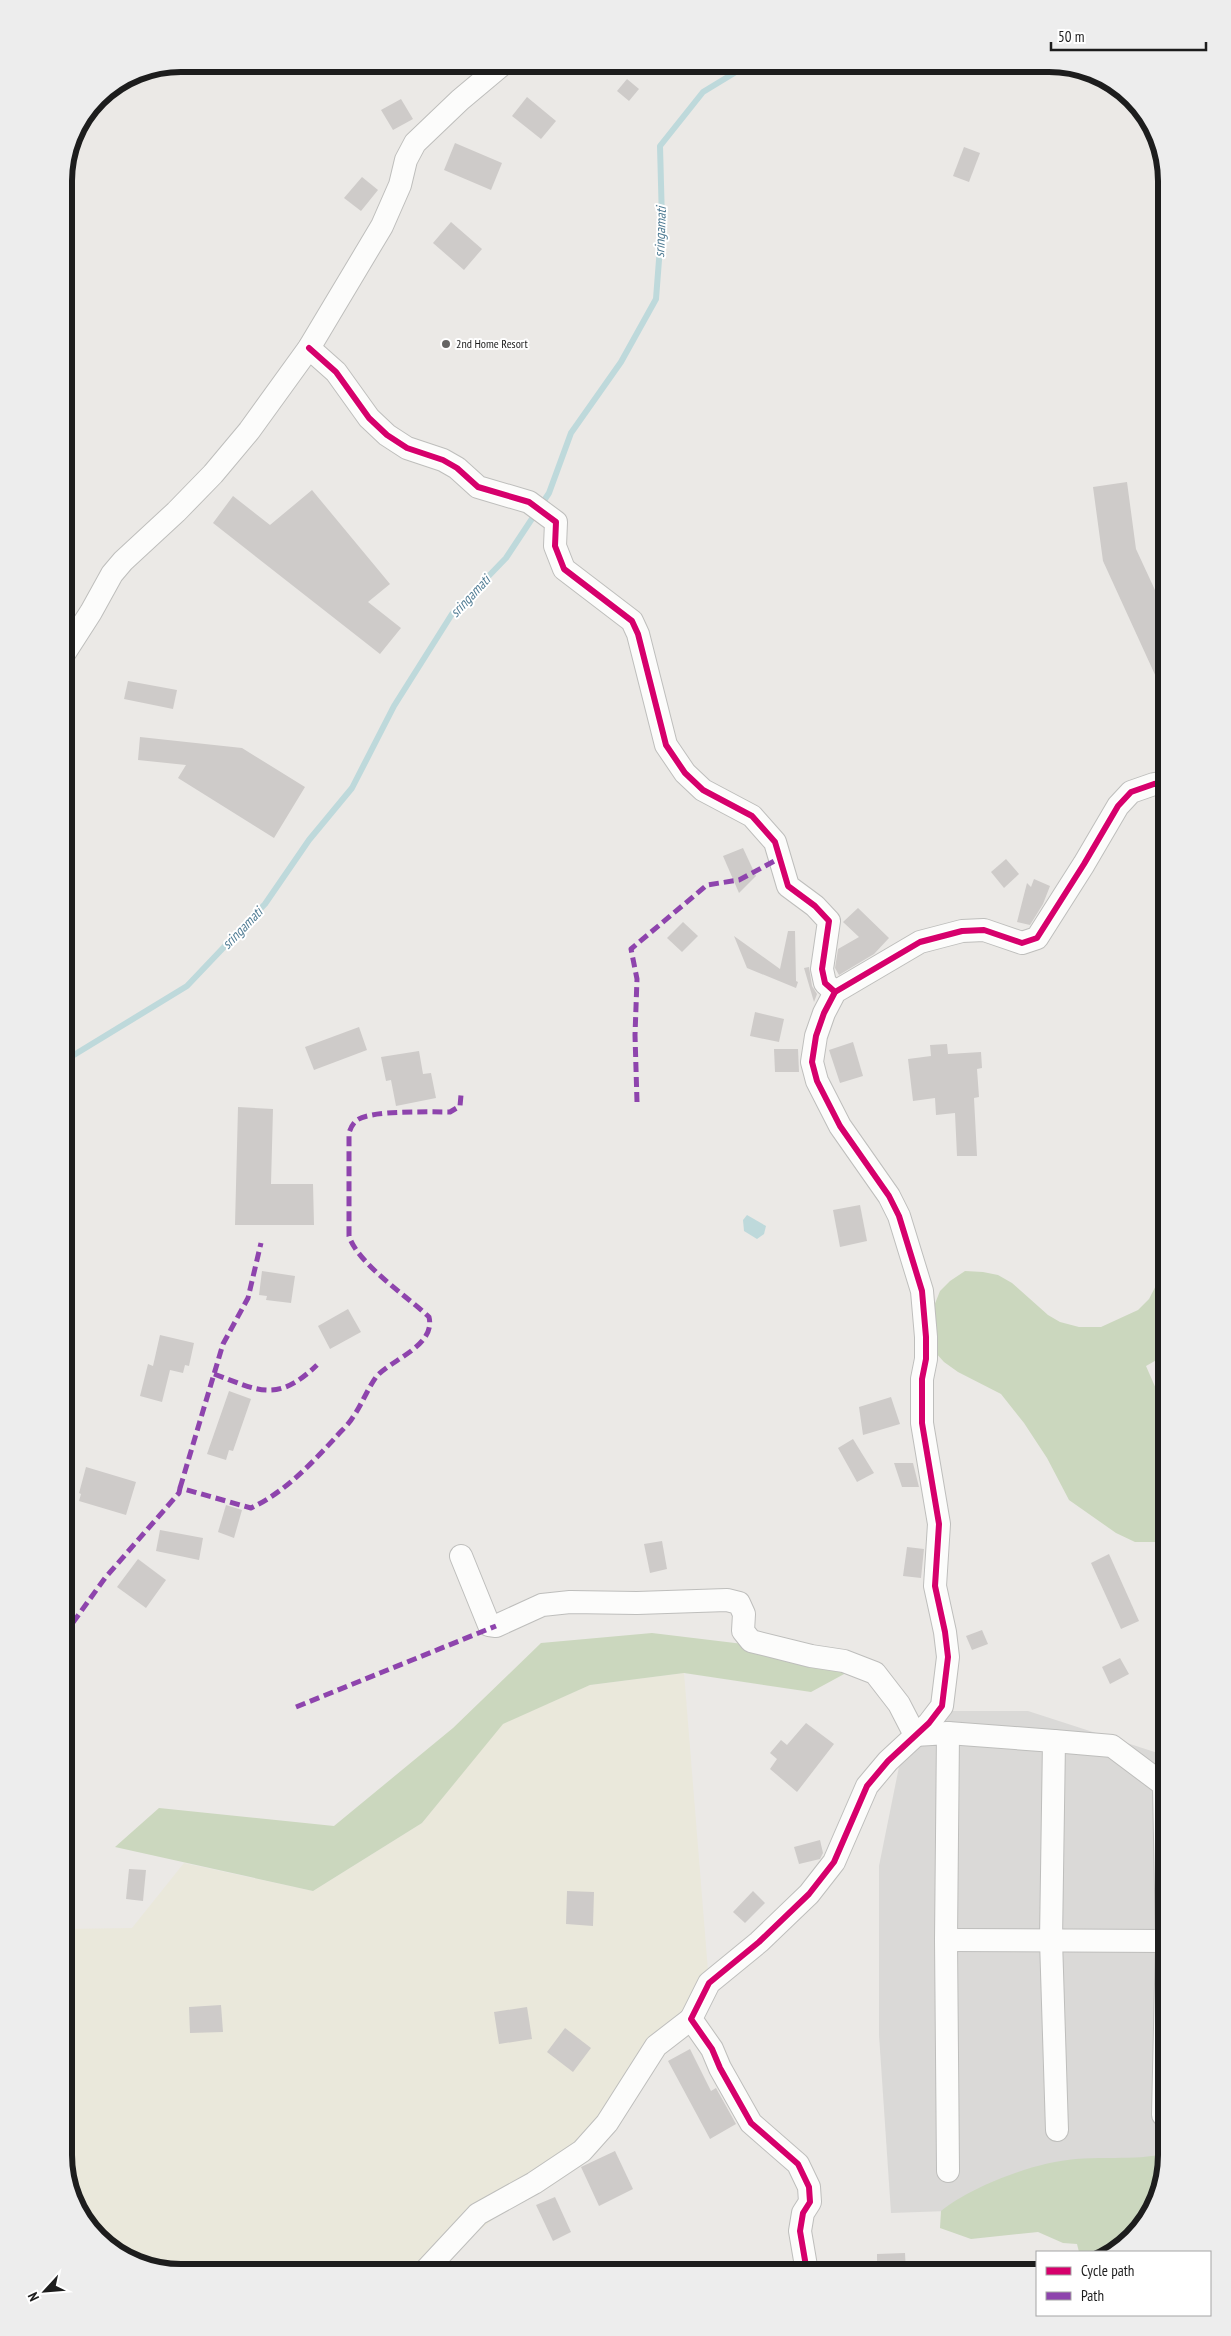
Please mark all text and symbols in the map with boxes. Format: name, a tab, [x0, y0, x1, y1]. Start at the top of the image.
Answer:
scale bar	[1051, 20, 1206, 52]
text: 50 m	[1058, 27, 1084, 46]
water label: sringamati	[650, 204, 670, 258]
place label: 2nd Home Resort	[456, 336, 528, 351]
marker: 2nd Home Resort	[440, 338, 452, 350]
water label: sringamati	[446, 570, 495, 621]
water label: sringamati	[218, 902, 268, 953]
legend	[1036, 2251, 1211, 2316]
text: Cycle path	[1081, 2261, 1134, 2280]
north arrow	[20, 2266, 70, 2316]
text: Path	[1081, 2286, 1104, 2305]
text: N	[24, 2289, 43, 2304]

